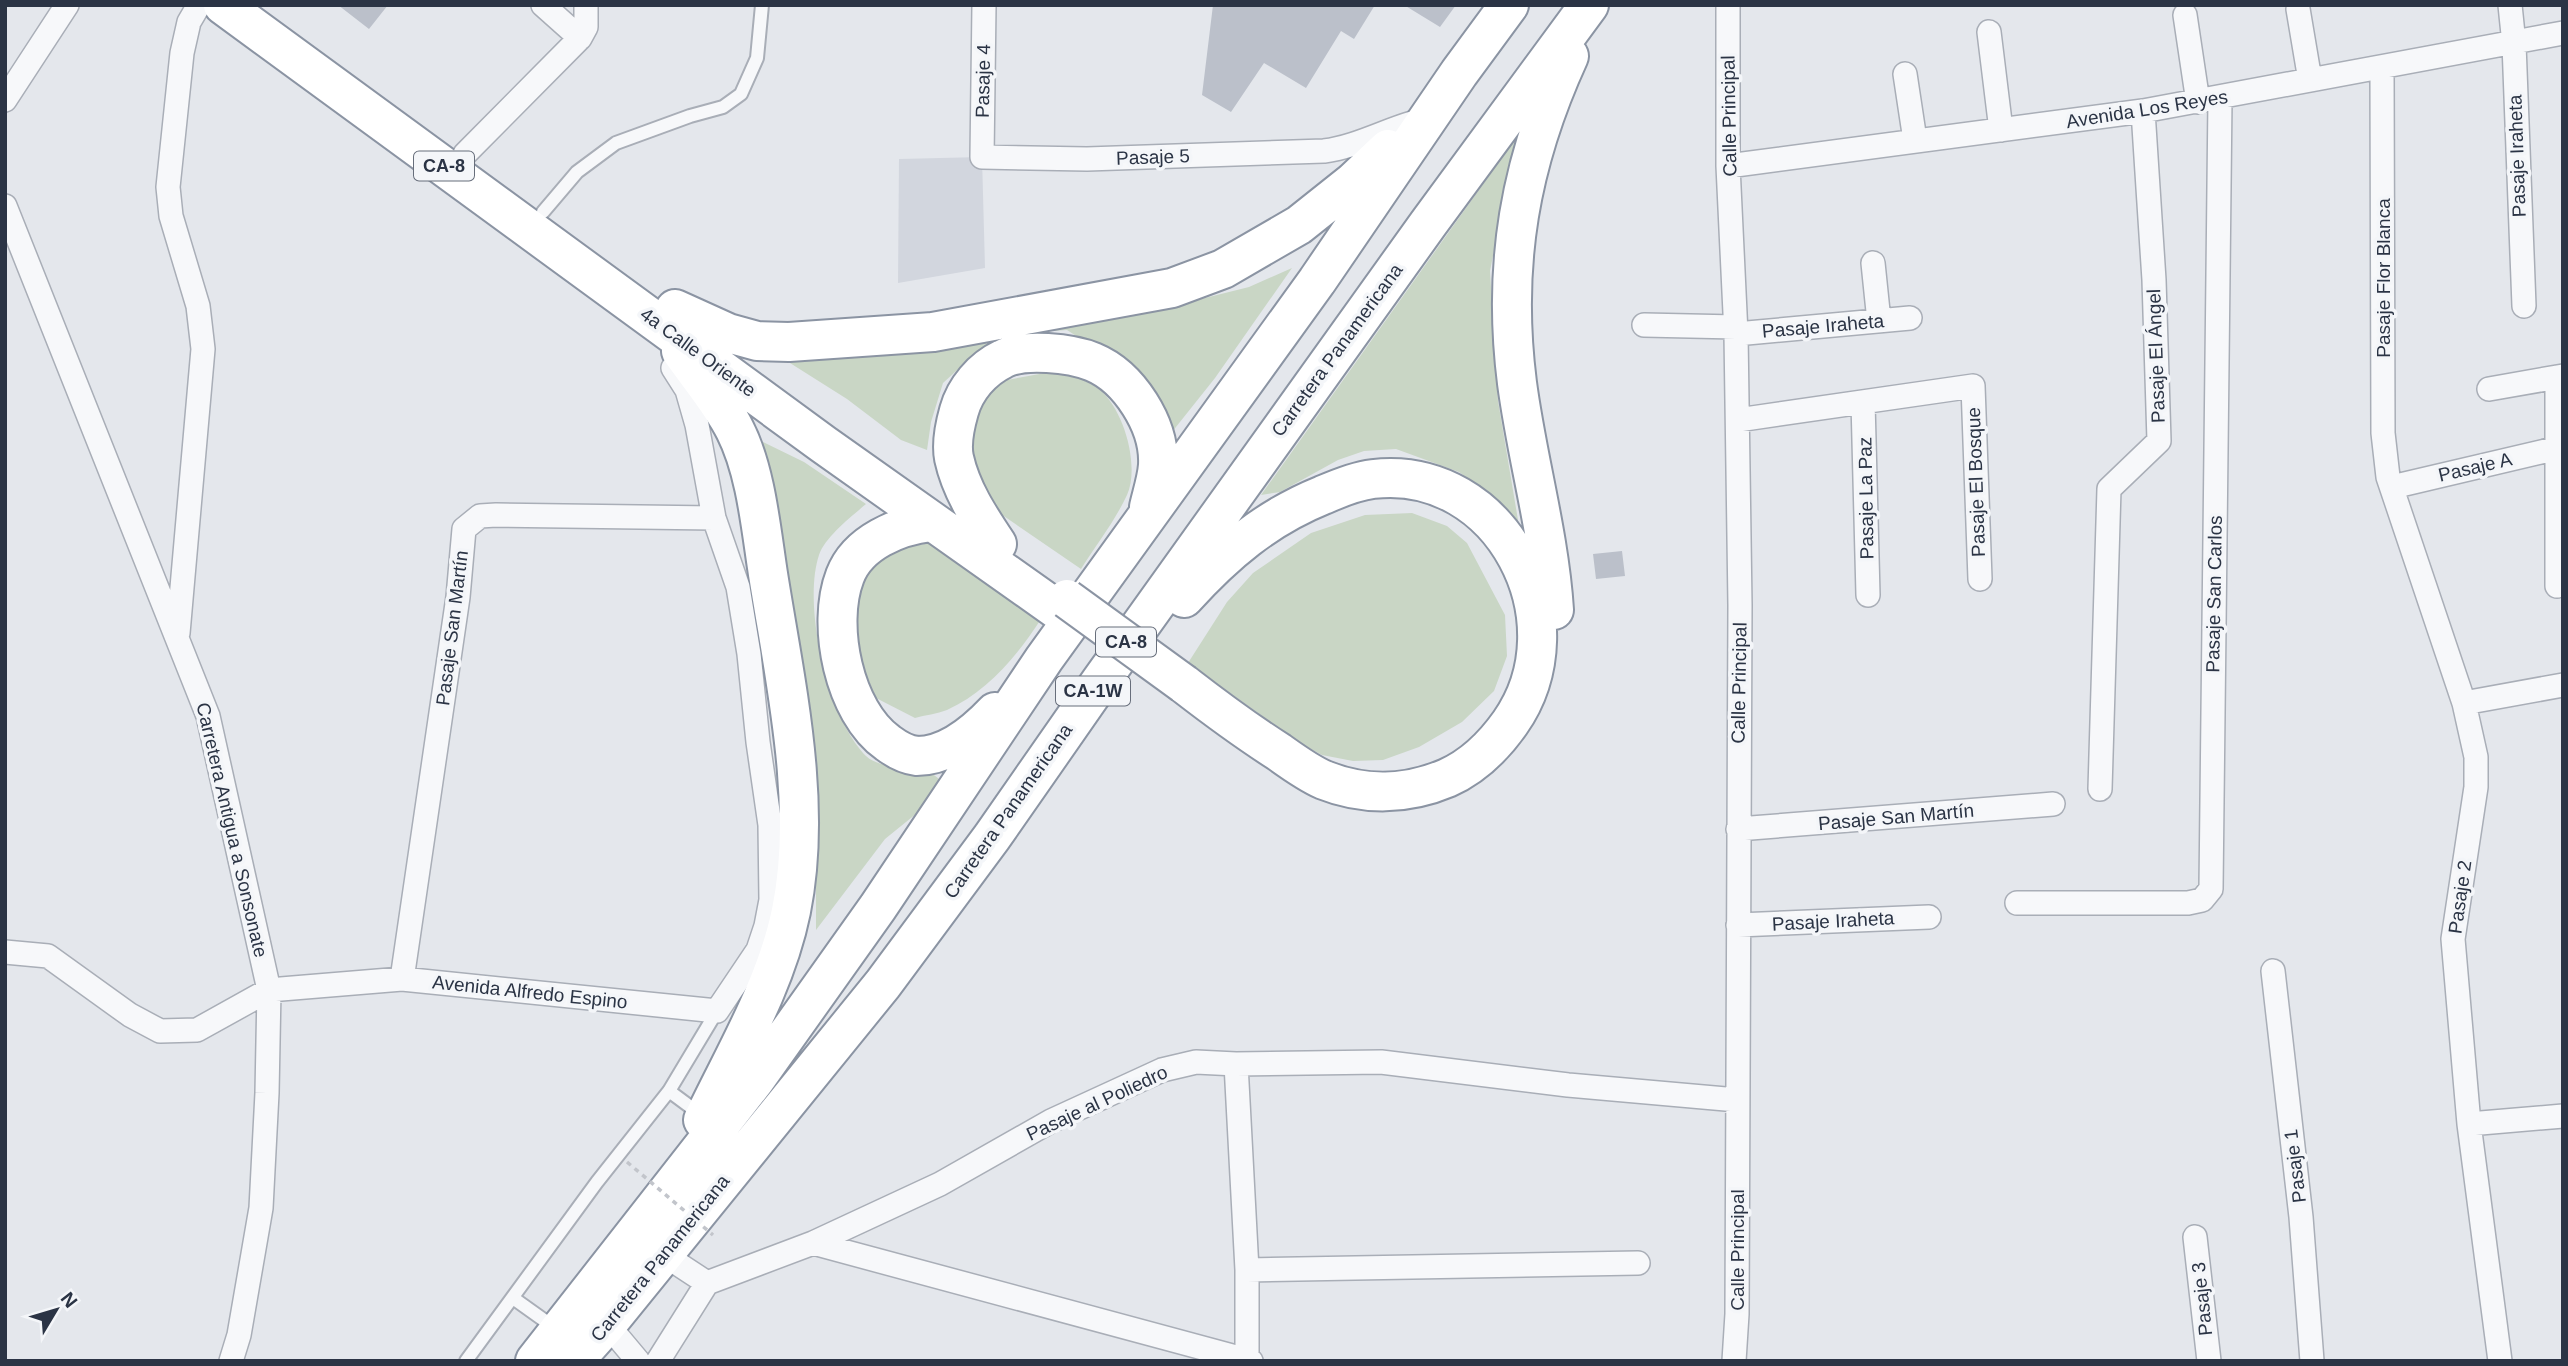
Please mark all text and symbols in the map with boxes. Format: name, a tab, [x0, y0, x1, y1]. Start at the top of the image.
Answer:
street label: Pasaje 4	[972, 43, 994, 118]
street label: Calle Principal	[1717, 55, 1741, 177]
street label: Avenida Los Reyes	[2065, 86, 2229, 132]
street label: Pasaje Iraheta	[2504, 94, 2530, 218]
street label: Pasaje 5	[1116, 145, 1190, 169]
road number: CA-8	[414, 152, 474, 181]
street label: Pasaje Flor Blanca	[2373, 198, 2394, 358]
street label: Carretera Panamericana	[1267, 259, 1407, 440]
street label: Pasaje El Ángel	[2143, 289, 2169, 423]
street label: 4a Calle Oriente	[636, 303, 760, 401]
street label: Pasaje Iraheta	[1761, 310, 1885, 342]
street label: Pasaje El Bosque	[1963, 407, 1989, 557]
street label: Pasaje La Paz	[1854, 437, 1878, 559]
street label: Pasaje A	[2436, 448, 2514, 486]
street label: Pasaje San Carlos	[2202, 515, 2226, 673]
street label: Pasaje San Martín	[432, 549, 472, 707]
street label: Calle Principal	[1727, 622, 1751, 744]
road number: CA-8	[1096, 628, 1156, 656]
road number: CA-1W	[1056, 676, 1130, 706]
street label: Carretera Antigua a Sonsonate	[192, 701, 272, 959]
street label: Carretera Panamericana	[940, 719, 1077, 902]
street label: Pasaje San Martín	[1817, 800, 1975, 834]
street label: Pasaje 2	[2444, 859, 2476, 935]
street label: Pasaje Iraheta	[1771, 907, 1895, 935]
street label: Avenida Alfredo Espino	[431, 971, 629, 1013]
street label: Pasaje al Poliedro	[1023, 1061, 1171, 1145]
street label: Pasaje 1	[2280, 1128, 2310, 1204]
street label: Carretera Panamericana	[586, 1170, 734, 1345]
street label: Calle Principal	[1727, 1189, 1748, 1311]
street label: Pasaje 3	[2188, 1261, 2216, 1337]
north arrow	[21, 1275, 91, 1345]
text: N	[57, 1288, 82, 1312]

